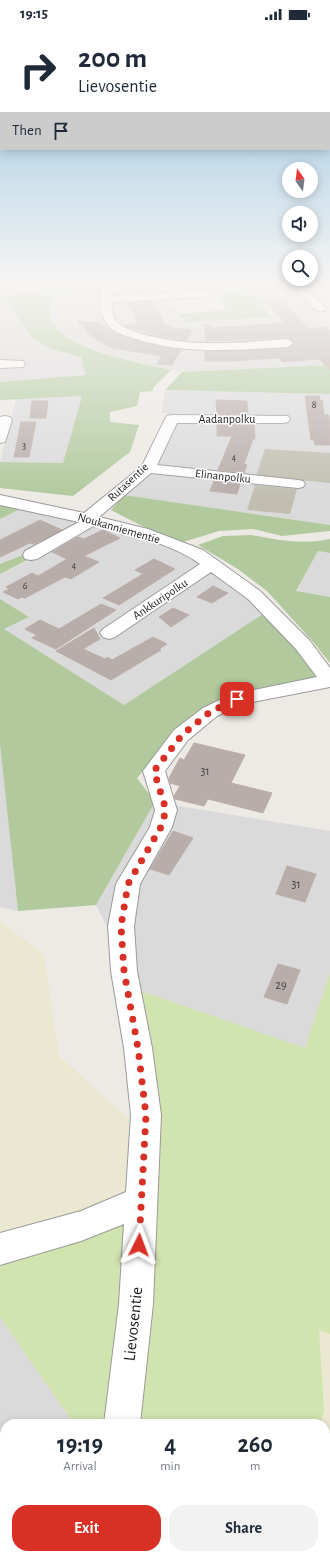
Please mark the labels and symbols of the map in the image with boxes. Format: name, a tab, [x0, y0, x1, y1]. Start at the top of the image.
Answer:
north arrow	[282, 162, 318, 198]
house number: 8	[312, 400, 317, 410]
street label: Aadanpolku	[199, 413, 255, 425]
house number: 3	[22, 441, 26, 451]
house number: 4	[232, 453, 237, 463]
street label: Rutasentie	[105, 460, 151, 504]
street label: Elinanpolku	[195, 467, 251, 485]
street label: Noukanniementie	[77, 511, 161, 545]
house number: 4	[72, 561, 77, 571]
street label: Ankkuripolku	[130, 576, 190, 622]
house number: 6	[23, 581, 28, 591]
pin	[220, 682, 254, 716]
house number: 31	[200, 765, 210, 777]
house number: 31	[291, 878, 301, 890]
house number: 29	[275, 979, 287, 991]
position arrow	[118, 1224, 160, 1266]
street label: Lievosentie	[121, 1286, 145, 1362]

